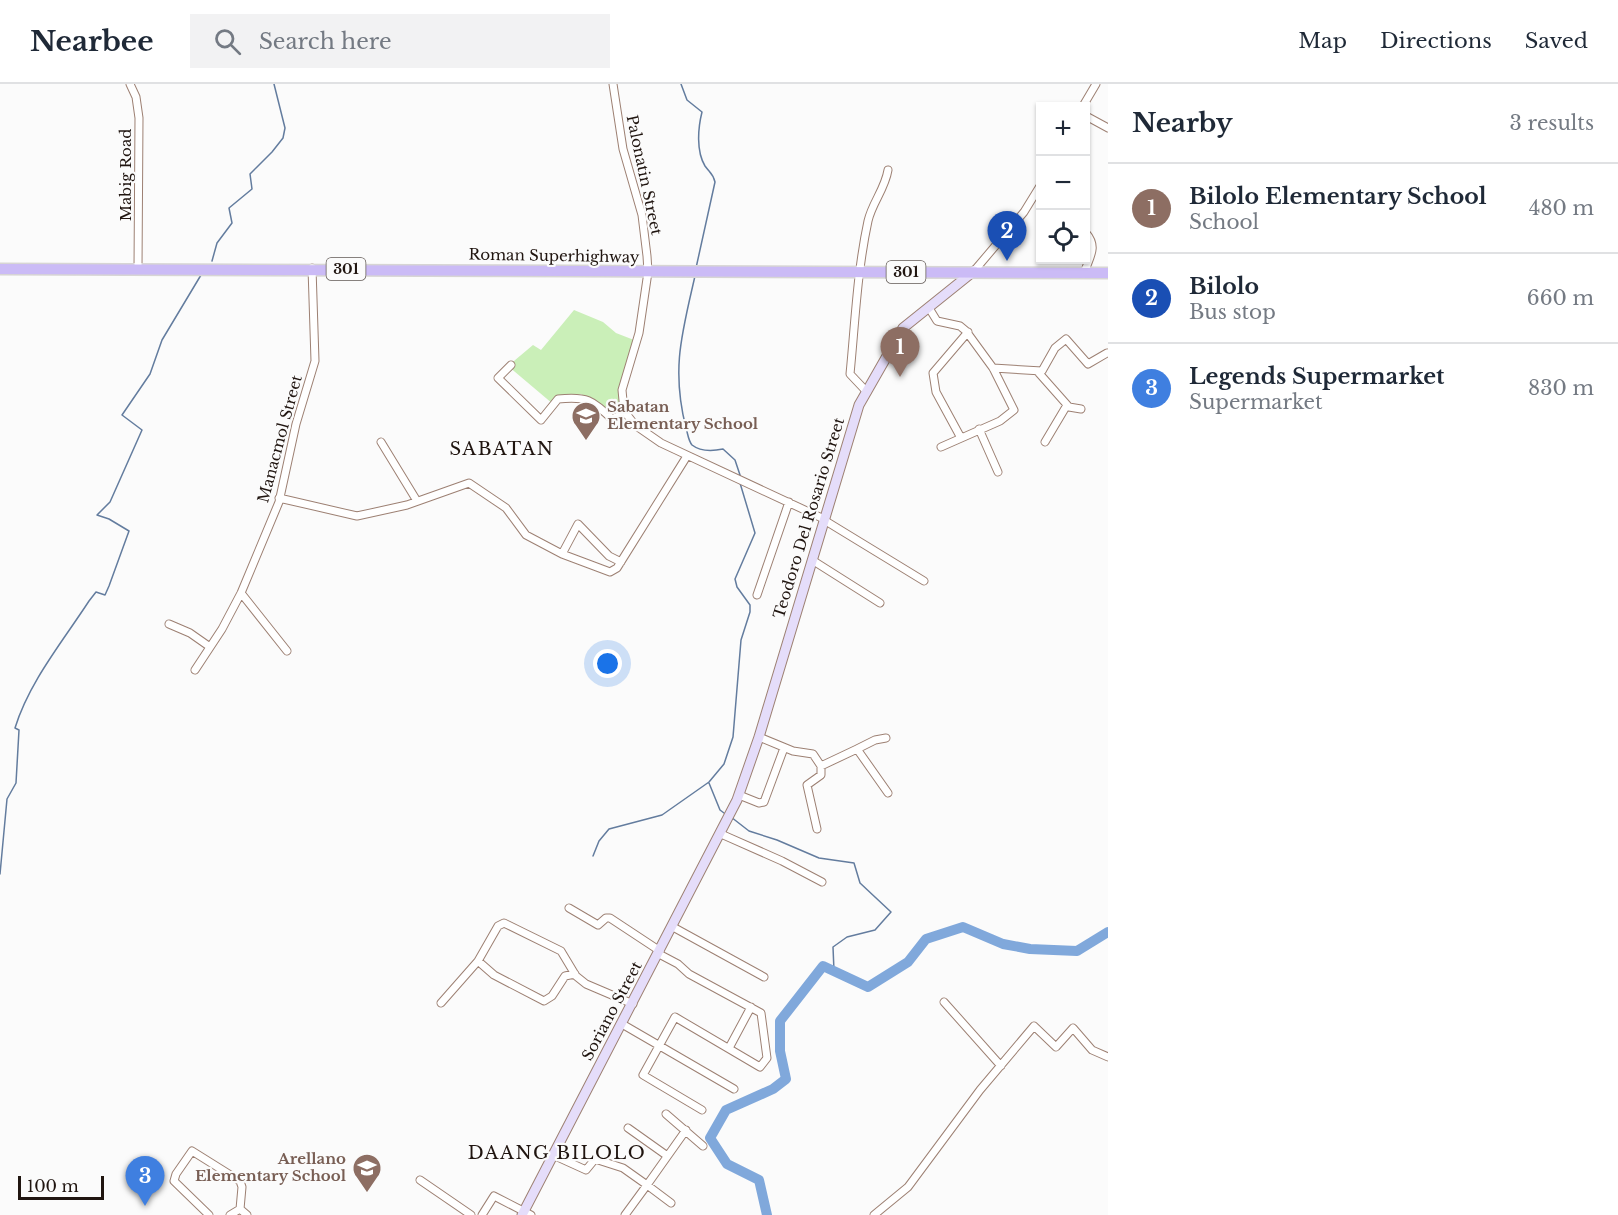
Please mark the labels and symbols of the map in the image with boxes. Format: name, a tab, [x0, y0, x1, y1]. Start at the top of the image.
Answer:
street label: Palonatin Street	[622, 113, 667, 237]
street label: Mabig Road	[116, 129, 135, 221]
pin: 2	[988, 212, 1026, 261]
street label: Roman Superhighway	[468, 245, 640, 266]
road number: 301	[326, 258, 366, 280]
road number: 301	[886, 261, 926, 283]
pin: 1	[880, 328, 920, 377]
street label: Manacmol Street	[253, 373, 306, 505]
place label: Sabatan Elementary School	[607, 397, 759, 433]
school or university icon: Sabatan Elementary School	[570, 400, 602, 442]
street label: Teodoro Del Rosario Street	[769, 415, 848, 621]
district label: SABATAN	[449, 438, 555, 460]
your location	[593, 649, 622, 678]
street label: Soriano Street	[577, 958, 646, 1064]
district label: DAANG BILOLO	[468, 1142, 646, 1164]
place label: Arellano Elementary School	[195, 1149, 347, 1185]
school or university icon: Arellano Elementary School	[351, 1152, 383, 1194]
pin: 3	[126, 1156, 164, 1206]
scale bar	[18, 1173, 104, 1200]

